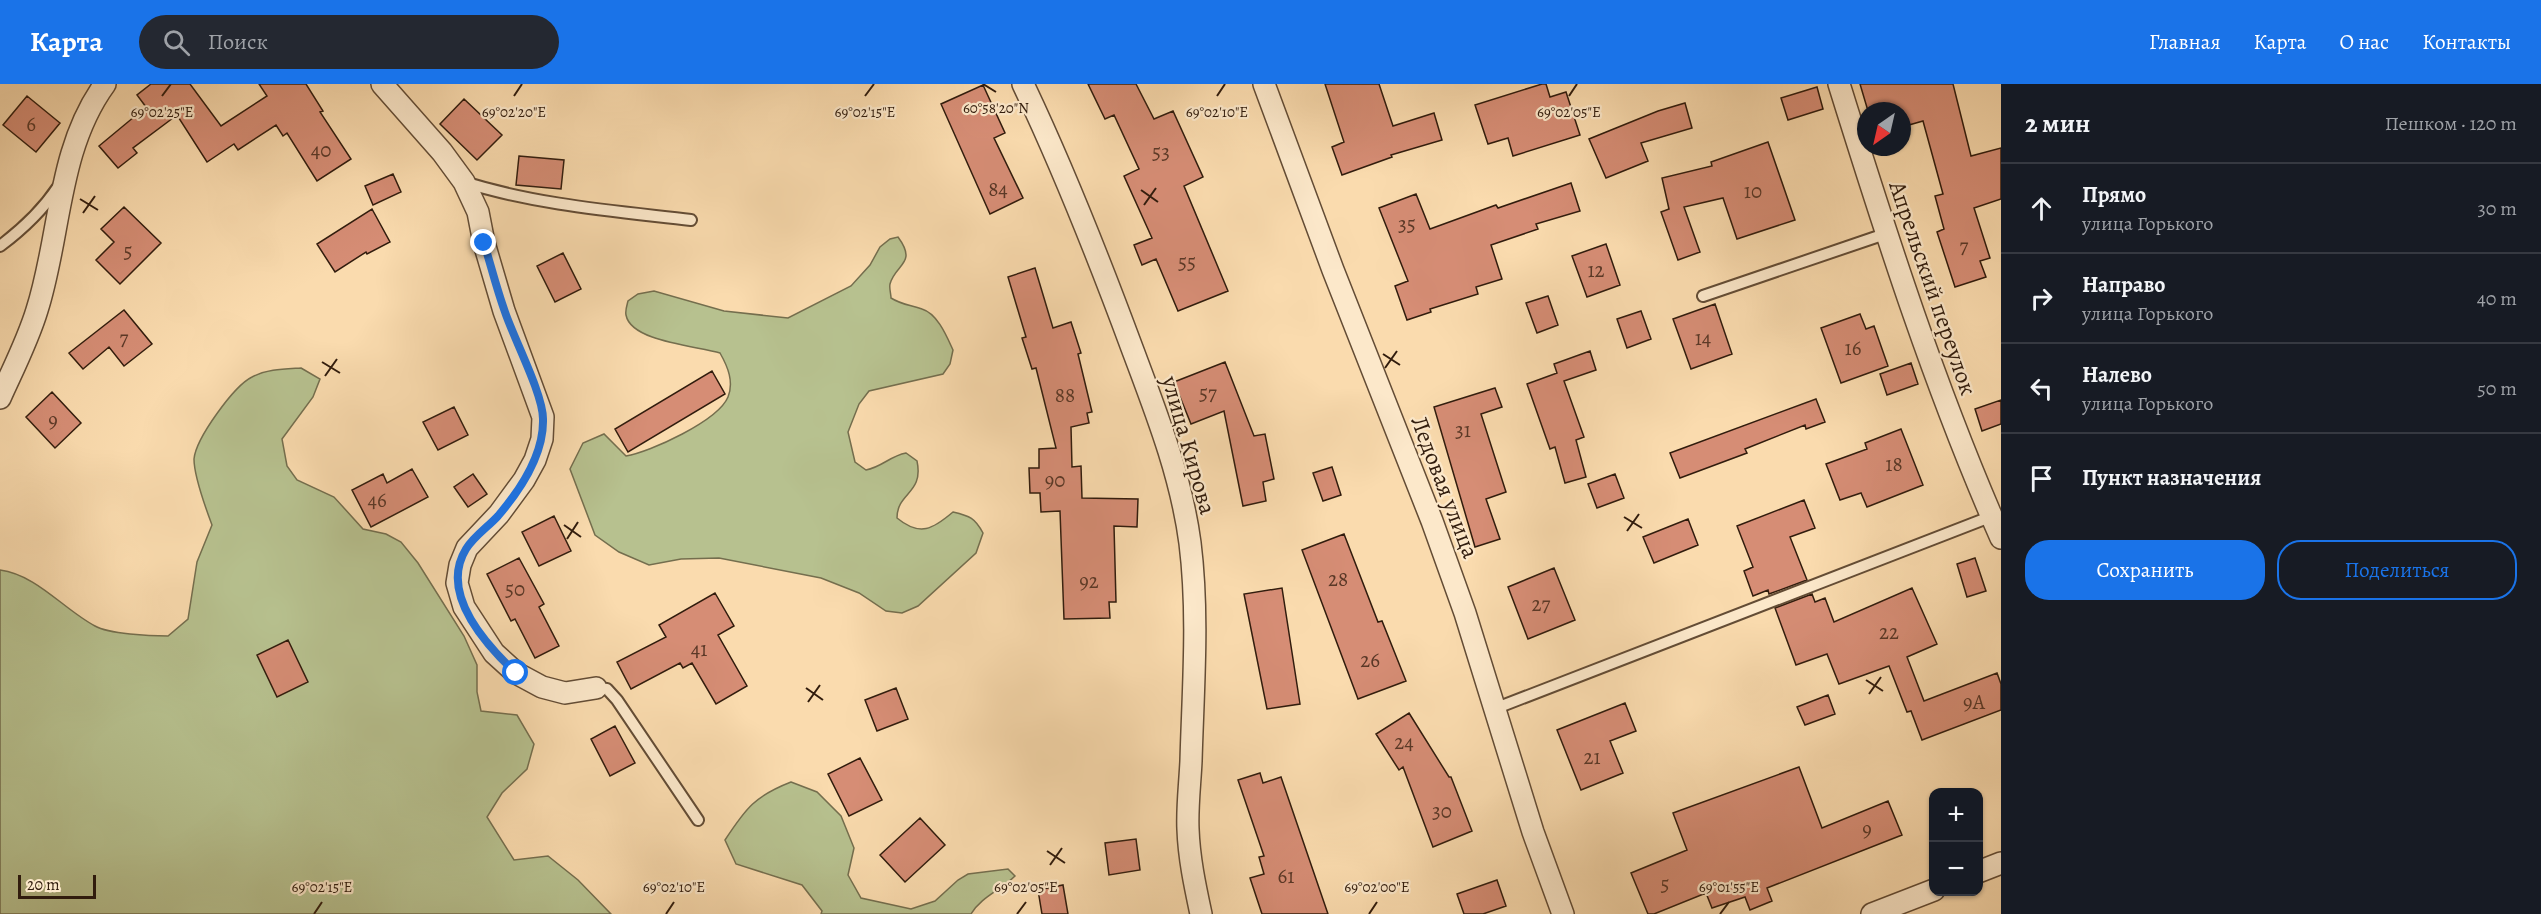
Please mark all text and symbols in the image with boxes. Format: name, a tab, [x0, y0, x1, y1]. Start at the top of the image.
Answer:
search box	[139, 15, 559, 69]
text: Карта	[30, 23, 103, 61]
icon: search	[160, 26, 193, 59]
text: Поиск	[208, 27, 268, 57]
text: Главная	[2149, 28, 2221, 56]
text: Карта	[2254, 28, 2306, 56]
text: О нас	[2339, 28, 2389, 56]
text: Контакты	[2422, 28, 2511, 56]
text: 60°58'20"N	[963, 98, 1029, 118]
text: 69°02'25"E	[131, 102, 193, 122]
text: 69°02'20"E	[482, 102, 546, 122]
text: 69°02'15"E	[835, 102, 895, 122]
text: 69°02'10"E	[1186, 102, 1248, 122]
text: 69°02'05"E	[1537, 102, 1601, 122]
north arrow	[1857, 102, 1911, 156]
text: 2 мин	[2025, 106, 2090, 141]
house number: 6	[26, 110, 36, 138]
text: Пешком · 120 m	[2385, 110, 2517, 137]
house number: 40	[311, 136, 331, 164]
house number: 53	[1152, 138, 1170, 166]
house number: 84	[988, 175, 1008, 203]
street label: Апрельский переулок	[1881, 176, 1985, 399]
house number: 10	[1744, 177, 1762, 205]
text: Прямо	[2082, 180, 2146, 210]
icon: ahead	[2025, 192, 2058, 225]
text: 30 m	[2477, 195, 2517, 222]
house number: 35	[1398, 210, 1416, 238]
text: улица Горького	[2082, 210, 2213, 237]
route end	[470, 229, 496, 255]
house number: 7	[1960, 232, 1969, 260]
house number: 5	[123, 237, 133, 265]
house number: 55	[1178, 248, 1196, 276]
house number: 12	[1587, 256, 1605, 284]
text: Направо	[2082, 270, 2165, 300]
icon: right	[2025, 282, 2058, 315]
text: 40 m	[2477, 285, 2517, 312]
text: улица Горького	[2082, 300, 2213, 327]
house number: 7	[120, 324, 129, 352]
house number: 14	[1695, 324, 1711, 352]
house number: 16	[1845, 334, 1862, 362]
text: Налево	[2082, 360, 2152, 390]
street label: улица Кирова	[1154, 371, 1224, 518]
icon: left	[2025, 372, 2058, 405]
text: 50 m	[2477, 375, 2517, 402]
house number: 57	[1199, 379, 1217, 407]
house number: 88	[1055, 381, 1075, 409]
text: улица Горького	[2082, 390, 2213, 417]
house number: 9	[48, 406, 58, 434]
street label: Ледовая улица	[1403, 411, 1487, 563]
house number: 31	[1455, 416, 1471, 444]
house number: 18	[1885, 450, 1903, 478]
icon: arrive	[2025, 462, 2058, 495]
text: Пункт назначения	[2082, 463, 2261, 493]
house number: 90	[1045, 466, 1065, 494]
house number: 46	[367, 486, 387, 514]
button: Сохранить	[2025, 540, 2265, 600]
button: Поделиться	[2277, 540, 2517, 600]
house number: 28	[1328, 565, 1348, 593]
house number: 92	[1079, 567, 1099, 595]
house number: 50	[505, 575, 525, 603]
house number: 27	[1532, 590, 1551, 618]
house number: 22	[1879, 618, 1899, 646]
house number: 41	[691, 635, 707, 663]
house number: 26	[1360, 646, 1380, 674]
route start	[502, 659, 528, 685]
house number: 9А	[1963, 688, 1986, 716]
house number: 24	[1394, 728, 1414, 756]
house number: 21	[1583, 743, 1601, 771]
map controls	[1929, 788, 1983, 896]
button: +	[1929, 788, 1983, 842]
house number: 30	[1432, 797, 1452, 825]
house number: 9	[1862, 815, 1872, 843]
button: −	[1929, 842, 1983, 896]
house number: 61	[1278, 862, 1294, 890]
house number: 5	[1660, 870, 1670, 898]
scale bar	[18, 872, 96, 900]
text: 20 m	[27, 874, 60, 896]
text: 69°02'15"E	[292, 877, 352, 897]
text: 69°02'10"E	[643, 877, 705, 897]
text: 69°02'05"E	[994, 877, 1058, 897]
text: 69°02'00"E	[1344, 877, 1410, 897]
text: 69°01'55"E	[1699, 877, 1759, 897]

